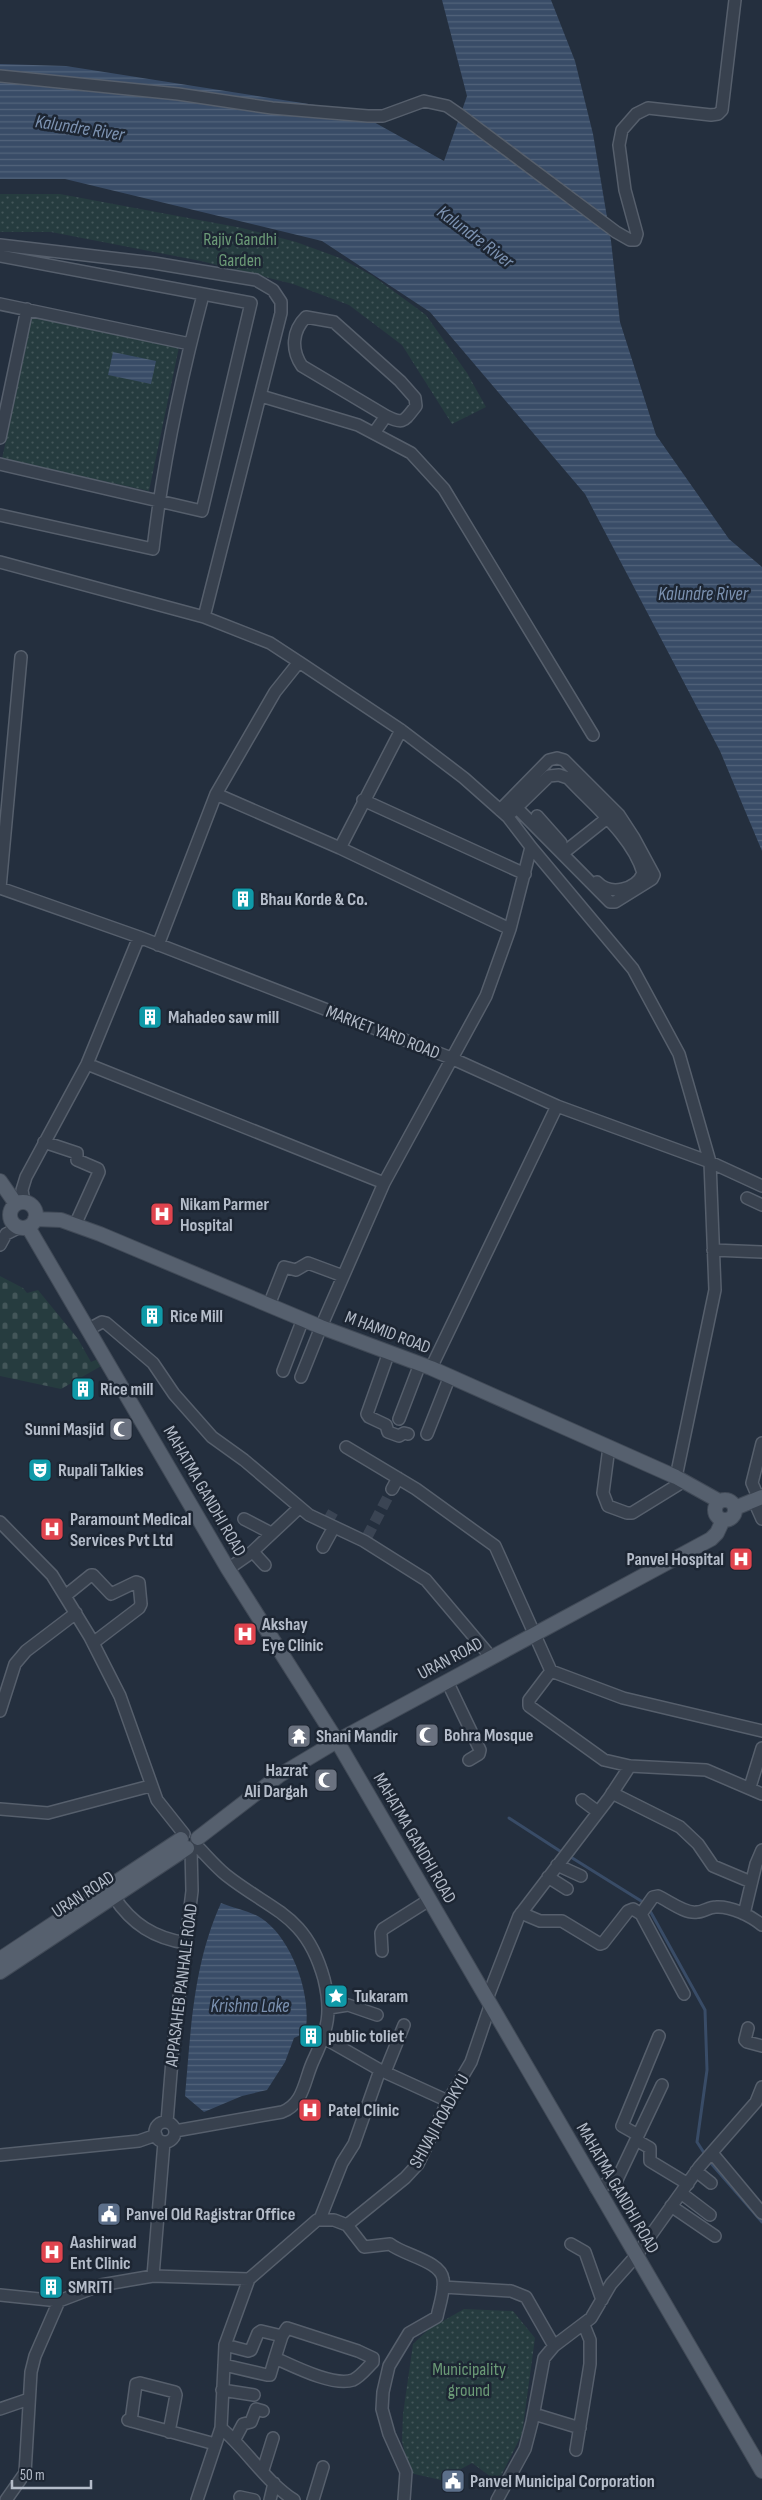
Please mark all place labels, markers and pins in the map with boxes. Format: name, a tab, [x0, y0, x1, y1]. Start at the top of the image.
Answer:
building icon: Bhau Korde & Co.	[230, 886, 256, 912]
place label: Bhau Korde & Co.	[260, 889, 368, 910]
building icon: Mahadeo saw mill	[137, 1004, 163, 1030]
place label: Mahadeo saw mill	[168, 1007, 279, 1028]
place label: Nikam Parmer Hospital	[180, 1194, 269, 1236]
hospital icon: Nikam Parmer Hospital	[149, 1201, 175, 1227]
building icon: Rice Mill	[139, 1303, 165, 1329]
place label: Rice Mill	[170, 1306, 223, 1327]
building icon: Rice mill	[70, 1376, 96, 1402]
place label: Rice mill	[100, 1379, 153, 1400]
mosque icon: Sunni Masjid	[108, 1416, 134, 1442]
place label: Sunni Masjid	[25, 1419, 104, 1440]
theatre icon: Rupali Talkies	[27, 1457, 53, 1483]
place label: Rupali Talkies	[58, 1460, 144, 1481]
place label: Paramount Medical Services Pvt Ltd	[70, 1509, 192, 1551]
hospital icon: Paramount Medical Services Pvt Ltd	[39, 1516, 65, 1542]
hospital icon: Panvel Hospital	[728, 1546, 754, 1572]
place label: Panvel Hospital	[626, 1549, 724, 1570]
place label: Akshay Eye Clinic	[261, 1614, 324, 1656]
hospital icon: Akshay Eye Clinic	[232, 1621, 258, 1647]
mosque icon: Bohra Mosque	[414, 1722, 440, 1748]
temple icon: Shani Mandir	[286, 1723, 312, 1749]
place label: Bohra Mosque	[444, 1725, 533, 1746]
place label: Shani Mandir	[316, 1726, 398, 1747]
place label: Hazrat Ali Dargah	[243, 1760, 308, 1802]
mosque icon: Hazrat Ali Dargah	[313, 1767, 339, 1793]
place icon: Tukaram	[323, 1983, 349, 2009]
place label: Tukaram	[354, 1986, 408, 2007]
building icon: public toliet	[298, 2023, 324, 2049]
place label: public toliet	[328, 2026, 404, 2047]
hospital icon: Patel Clinic	[297, 2097, 323, 2123]
place label: Patel Clinic	[328, 2100, 399, 2121]
public building icon: Panvel Old Ragistrar Office	[96, 2201, 122, 2227]
place label: Panvel Old Ragistrar Office	[126, 2204, 295, 2225]
place label: Aashirwad Ent Clinic	[69, 2232, 137, 2274]
hospital icon: Aashirwad Ent Clinic	[39, 2239, 65, 2265]
building icon: SMRITI	[38, 2274, 64, 2300]
place label: SMRITI	[68, 2277, 112, 2298]
public building icon: Panvel Municipal Corporation	[440, 2468, 466, 2494]
place label: Panvel Municipal Corporation	[470, 2471, 655, 2492]

